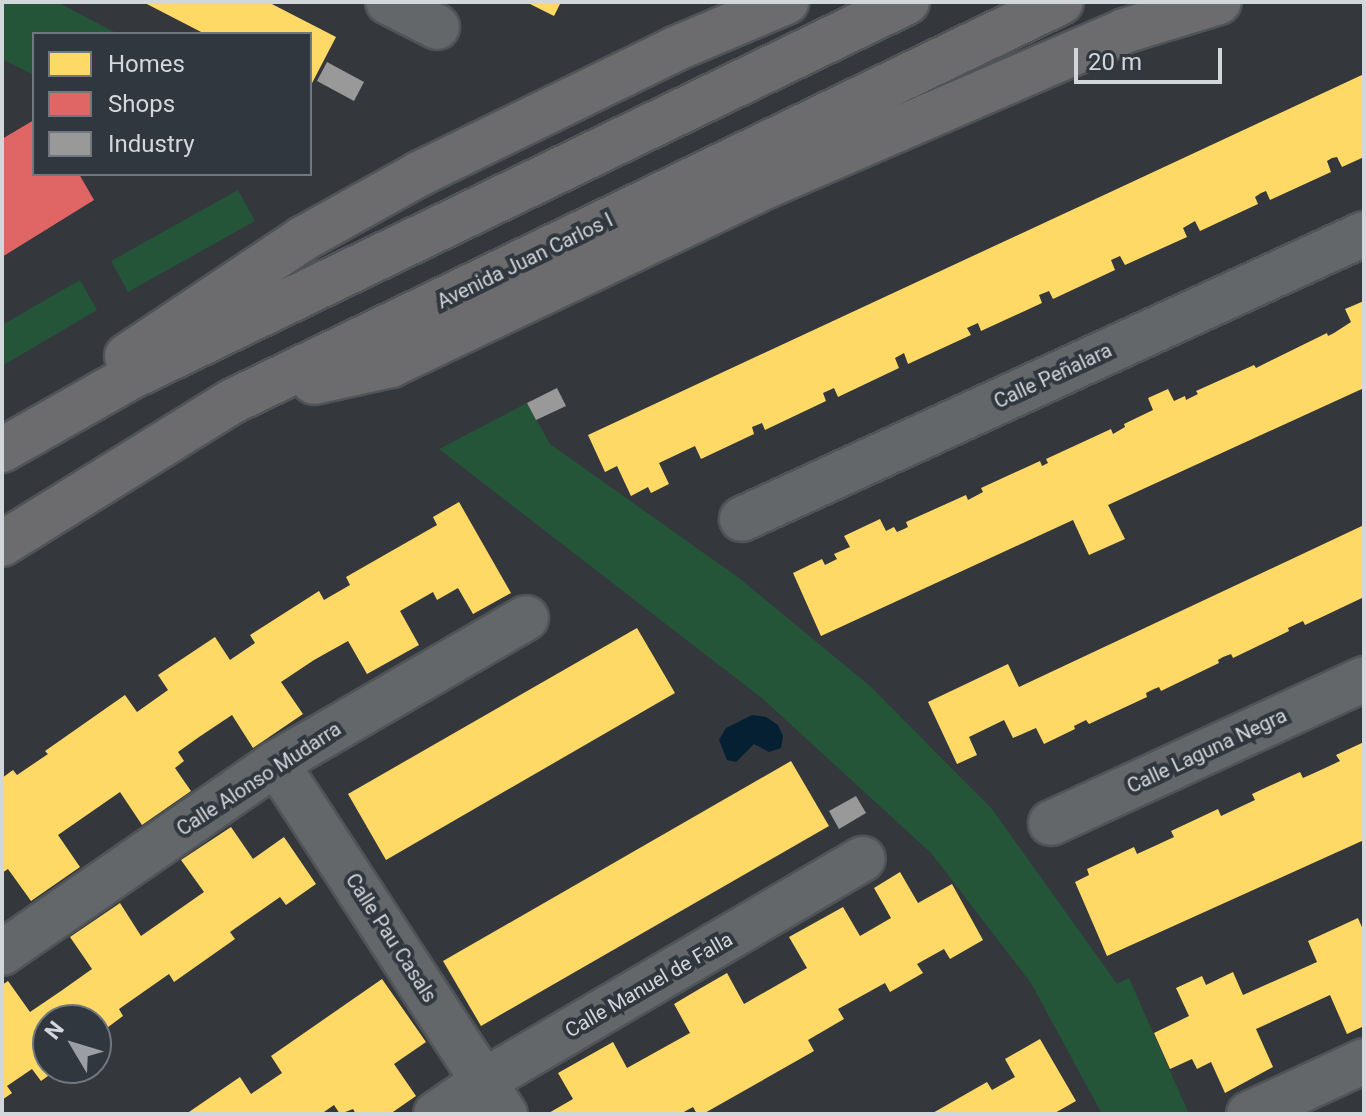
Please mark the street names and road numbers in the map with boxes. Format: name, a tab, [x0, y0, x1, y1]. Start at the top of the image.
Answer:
street label: Avenida Juan Carlos I	[433, 208, 617, 314]
street label: Calle Peñalara	[990, 338, 1116, 414]
street label: Calle Laguna Negra	[1123, 703, 1291, 799]
street label: Calle Alonso Mudarra	[172, 717, 346, 841]
street label: Calle Pau Casals	[340, 869, 442, 1007]
street label: Calle Manuel de Falla	[561, 927, 737, 1043]

